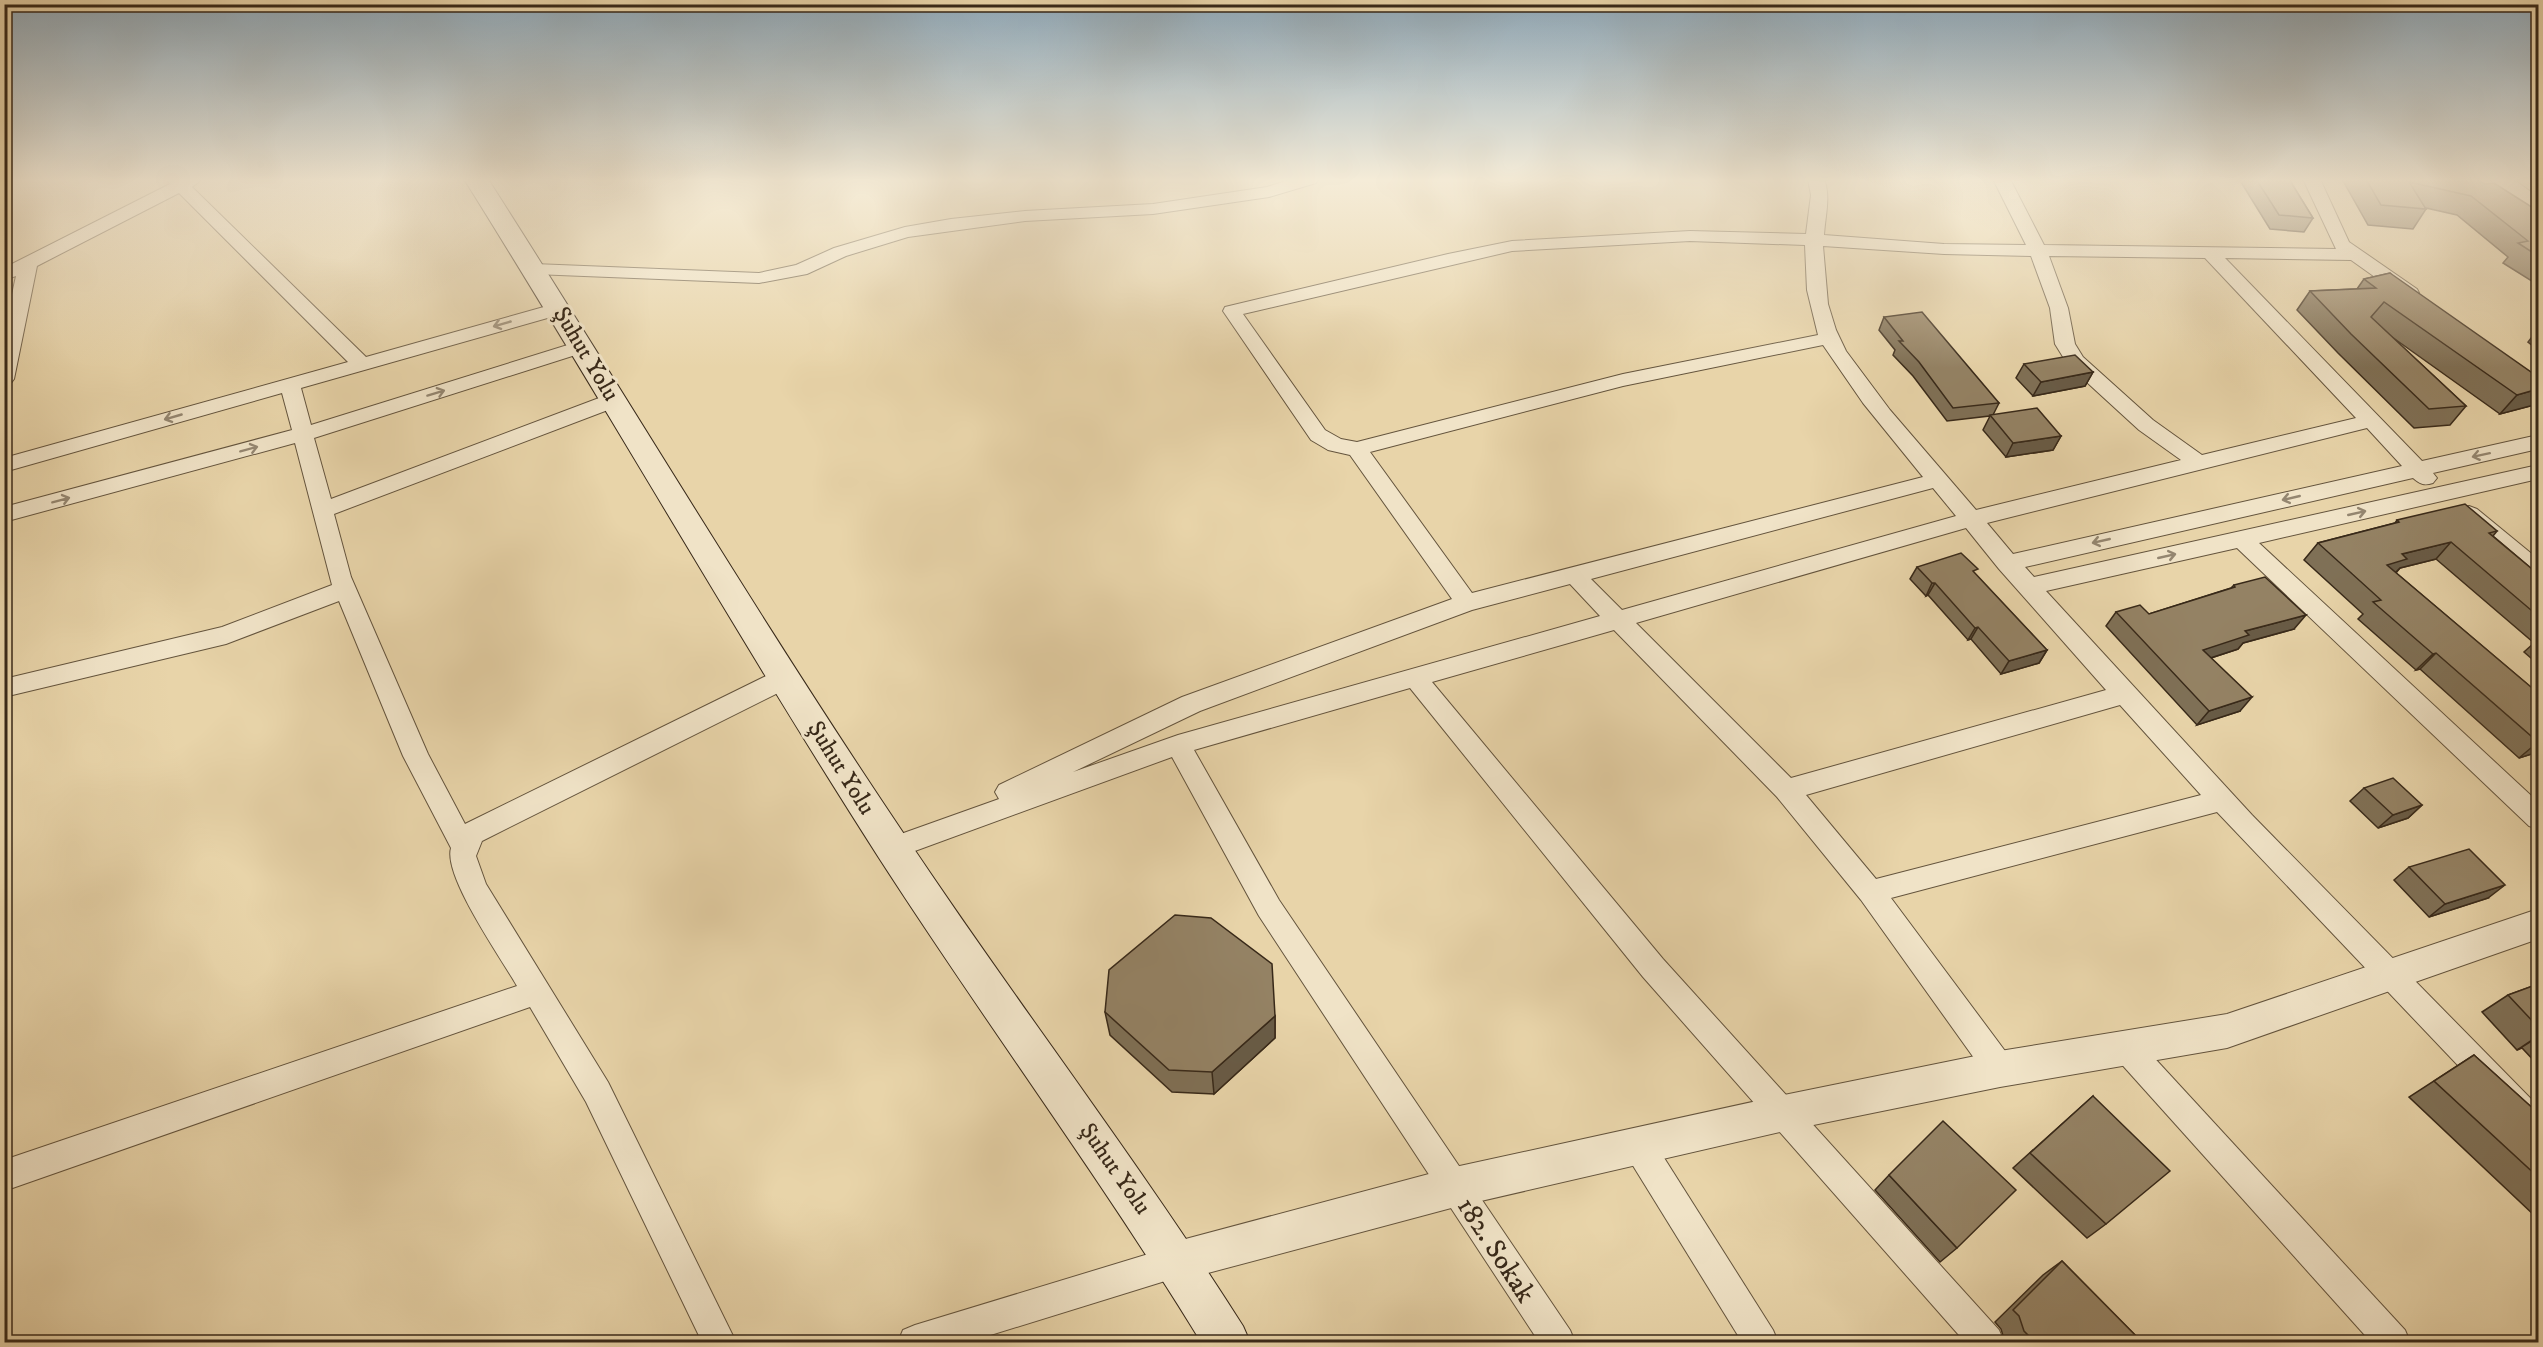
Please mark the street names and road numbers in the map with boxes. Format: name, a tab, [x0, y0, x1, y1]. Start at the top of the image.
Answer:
street label: Şuhut Yolu	[546, 301, 626, 407]
street label: Şuhut Yolu	[800, 716, 882, 820]
street label: Şuhut Yolu	[1073, 1117, 1157, 1221]
street label: 182. Sokak	[1449, 1191, 1543, 1310]

